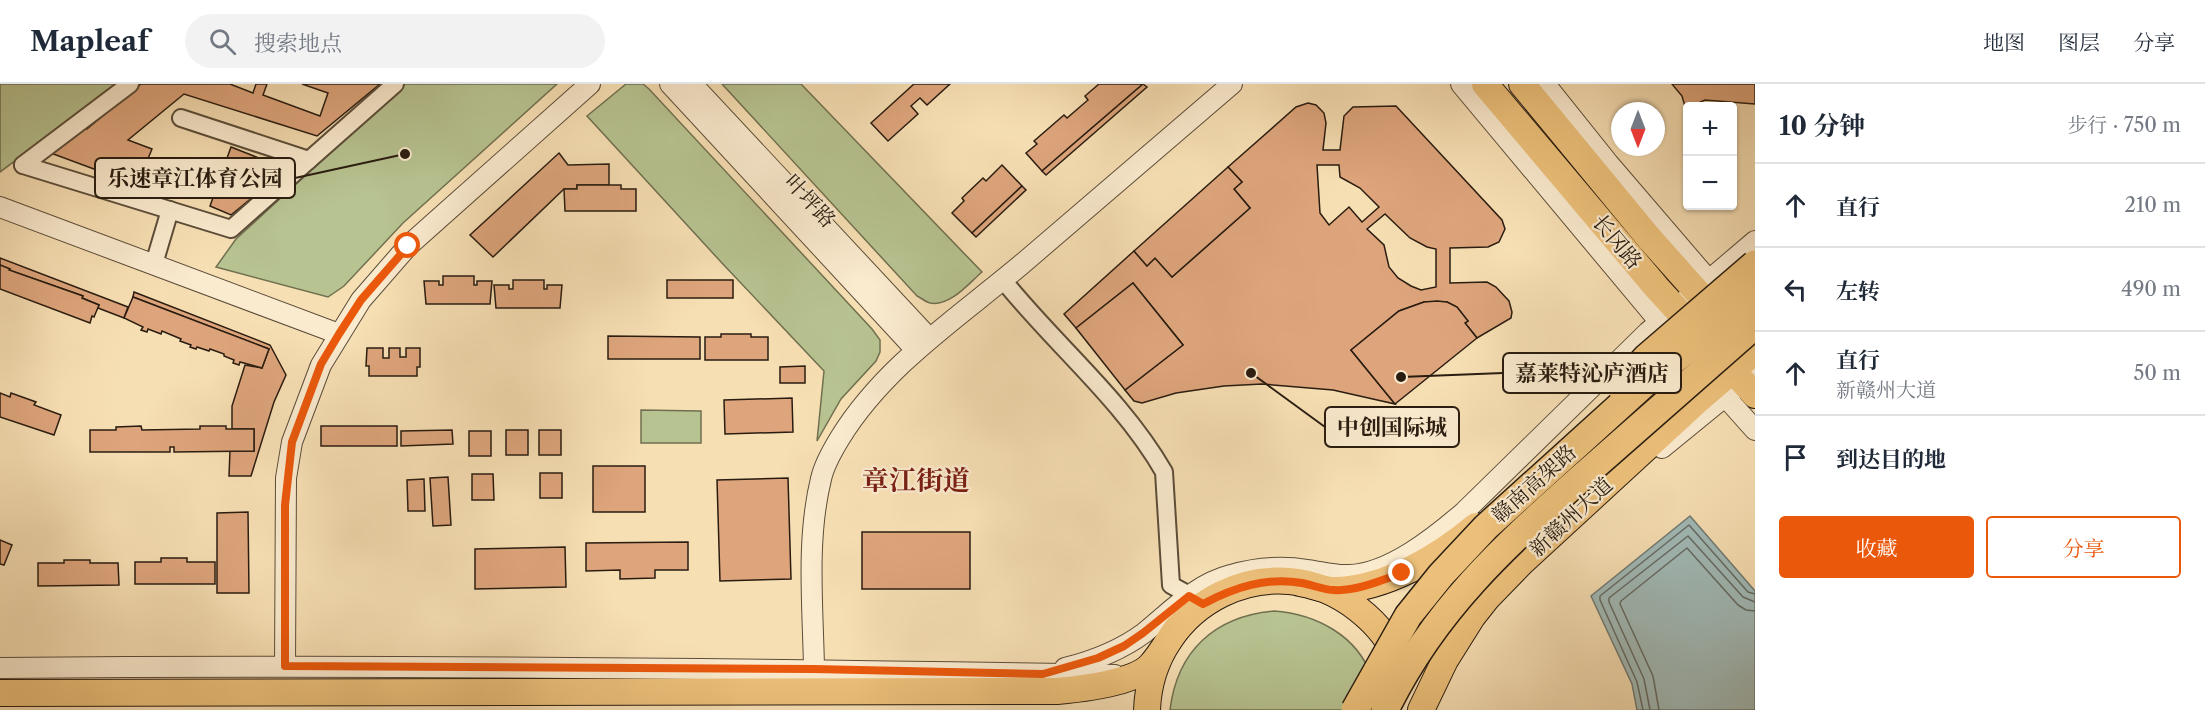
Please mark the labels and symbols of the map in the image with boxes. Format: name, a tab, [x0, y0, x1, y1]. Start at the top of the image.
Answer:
north arrow	[1611, 102, 1665, 156]
callout: 乐速章江体育公园	[95, 158, 295, 198]
text: 乐速章江体育公园	[107, 165, 283, 192]
street label: 叶坪路	[780, 169, 841, 232]
street label: 长冈路	[1588, 210, 1647, 274]
route start	[394, 232, 420, 258]
callout: 嘉莱特沁庐酒店	[1503, 353, 1681, 393]
text: 嘉莱特沁庐酒店	[1515, 360, 1669, 387]
callout: 中创国际城	[1325, 407, 1459, 447]
text: 中创国际城	[1337, 414, 1447, 441]
street label: 赣南高架路	[1486, 439, 1581, 528]
district label: 章江街道	[862, 464, 970, 497]
street label: 新赣州大道	[1524, 472, 1618, 562]
route end	[1388, 559, 1414, 585]

